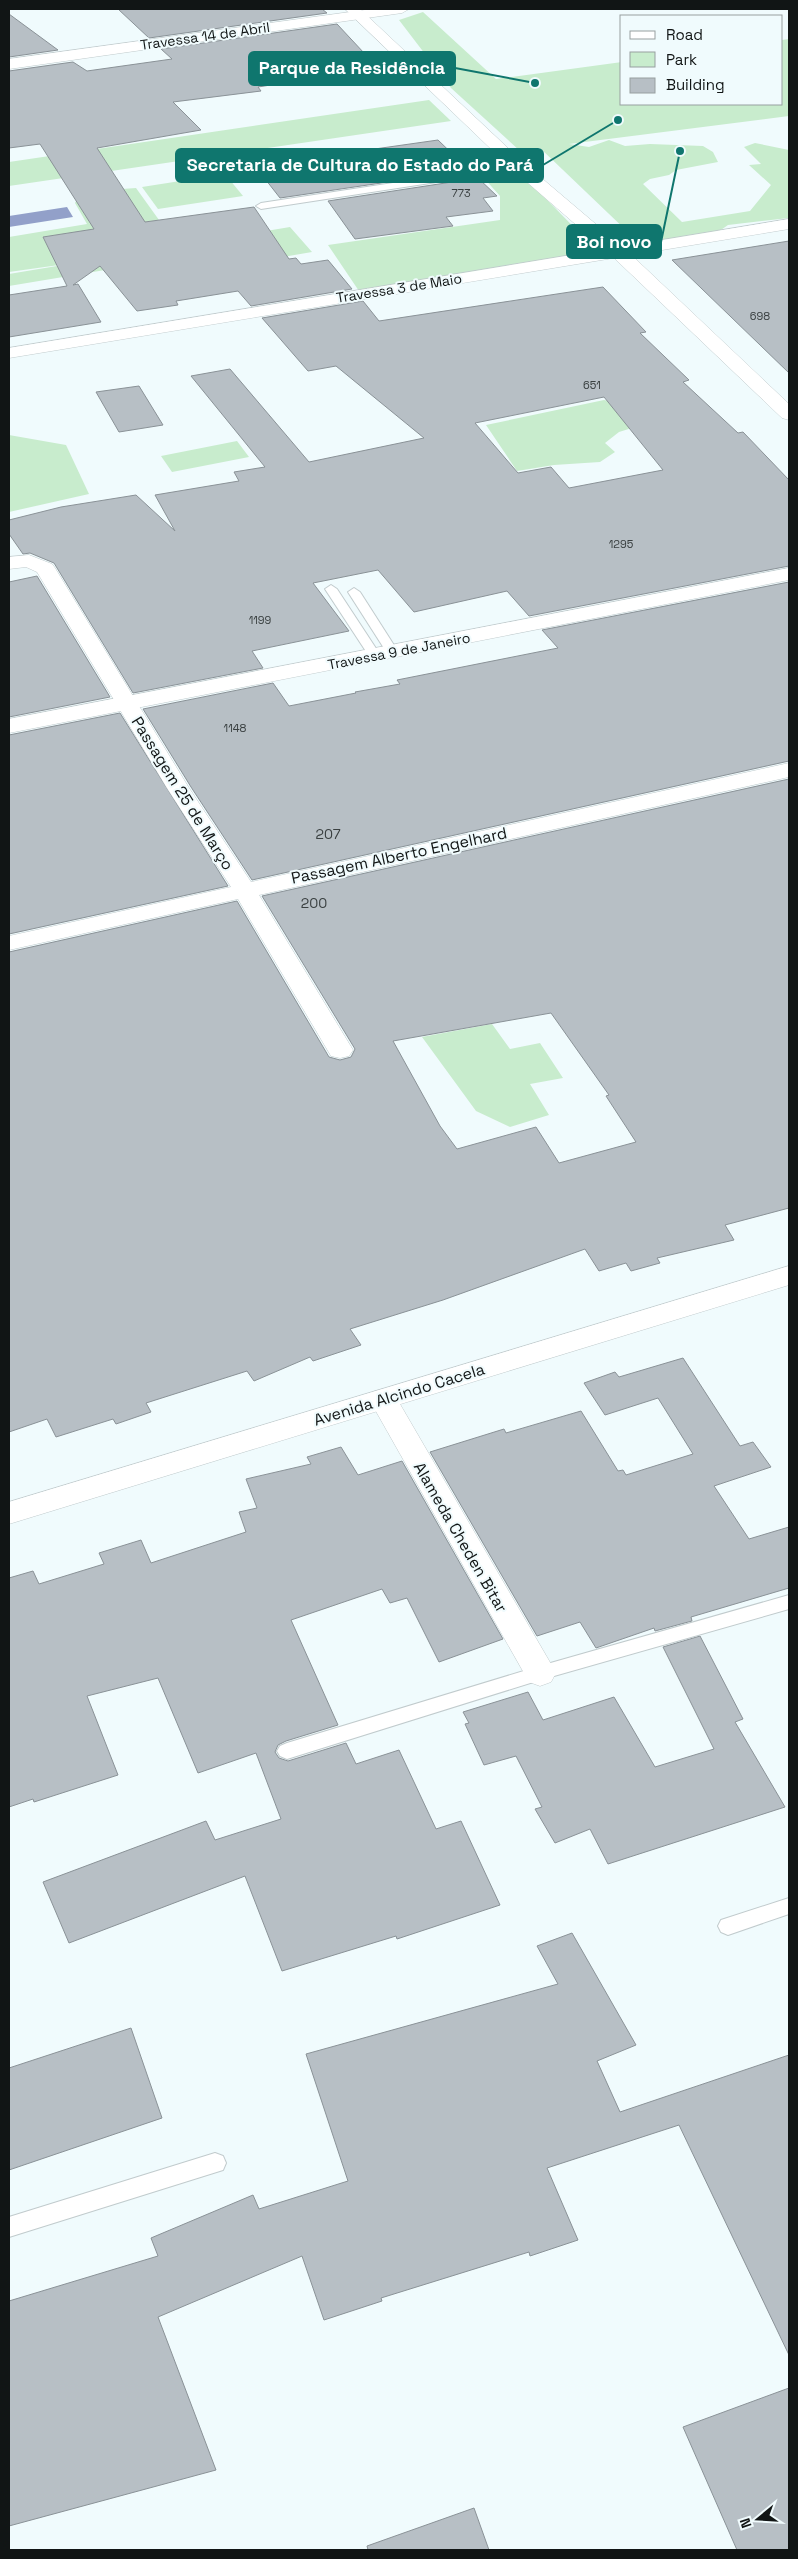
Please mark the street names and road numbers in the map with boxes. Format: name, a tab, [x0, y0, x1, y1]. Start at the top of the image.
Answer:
street label: Travessa 14 de Abril	[139, 18, 271, 54]
street label: Travessa 3 de Maio	[335, 269, 463, 307]
street label: Travessa 9 de Janeiro	[326, 628, 472, 674]
street label: Passagem 25 de Março	[127, 712, 238, 874]
street label: Passagem Alberto Engelhard	[289, 822, 509, 889]
street label: Avenida Alcindo Cacela	[311, 1358, 487, 1430]
street label: Alameda Cheden Bitar	[409, 1458, 512, 1616]

